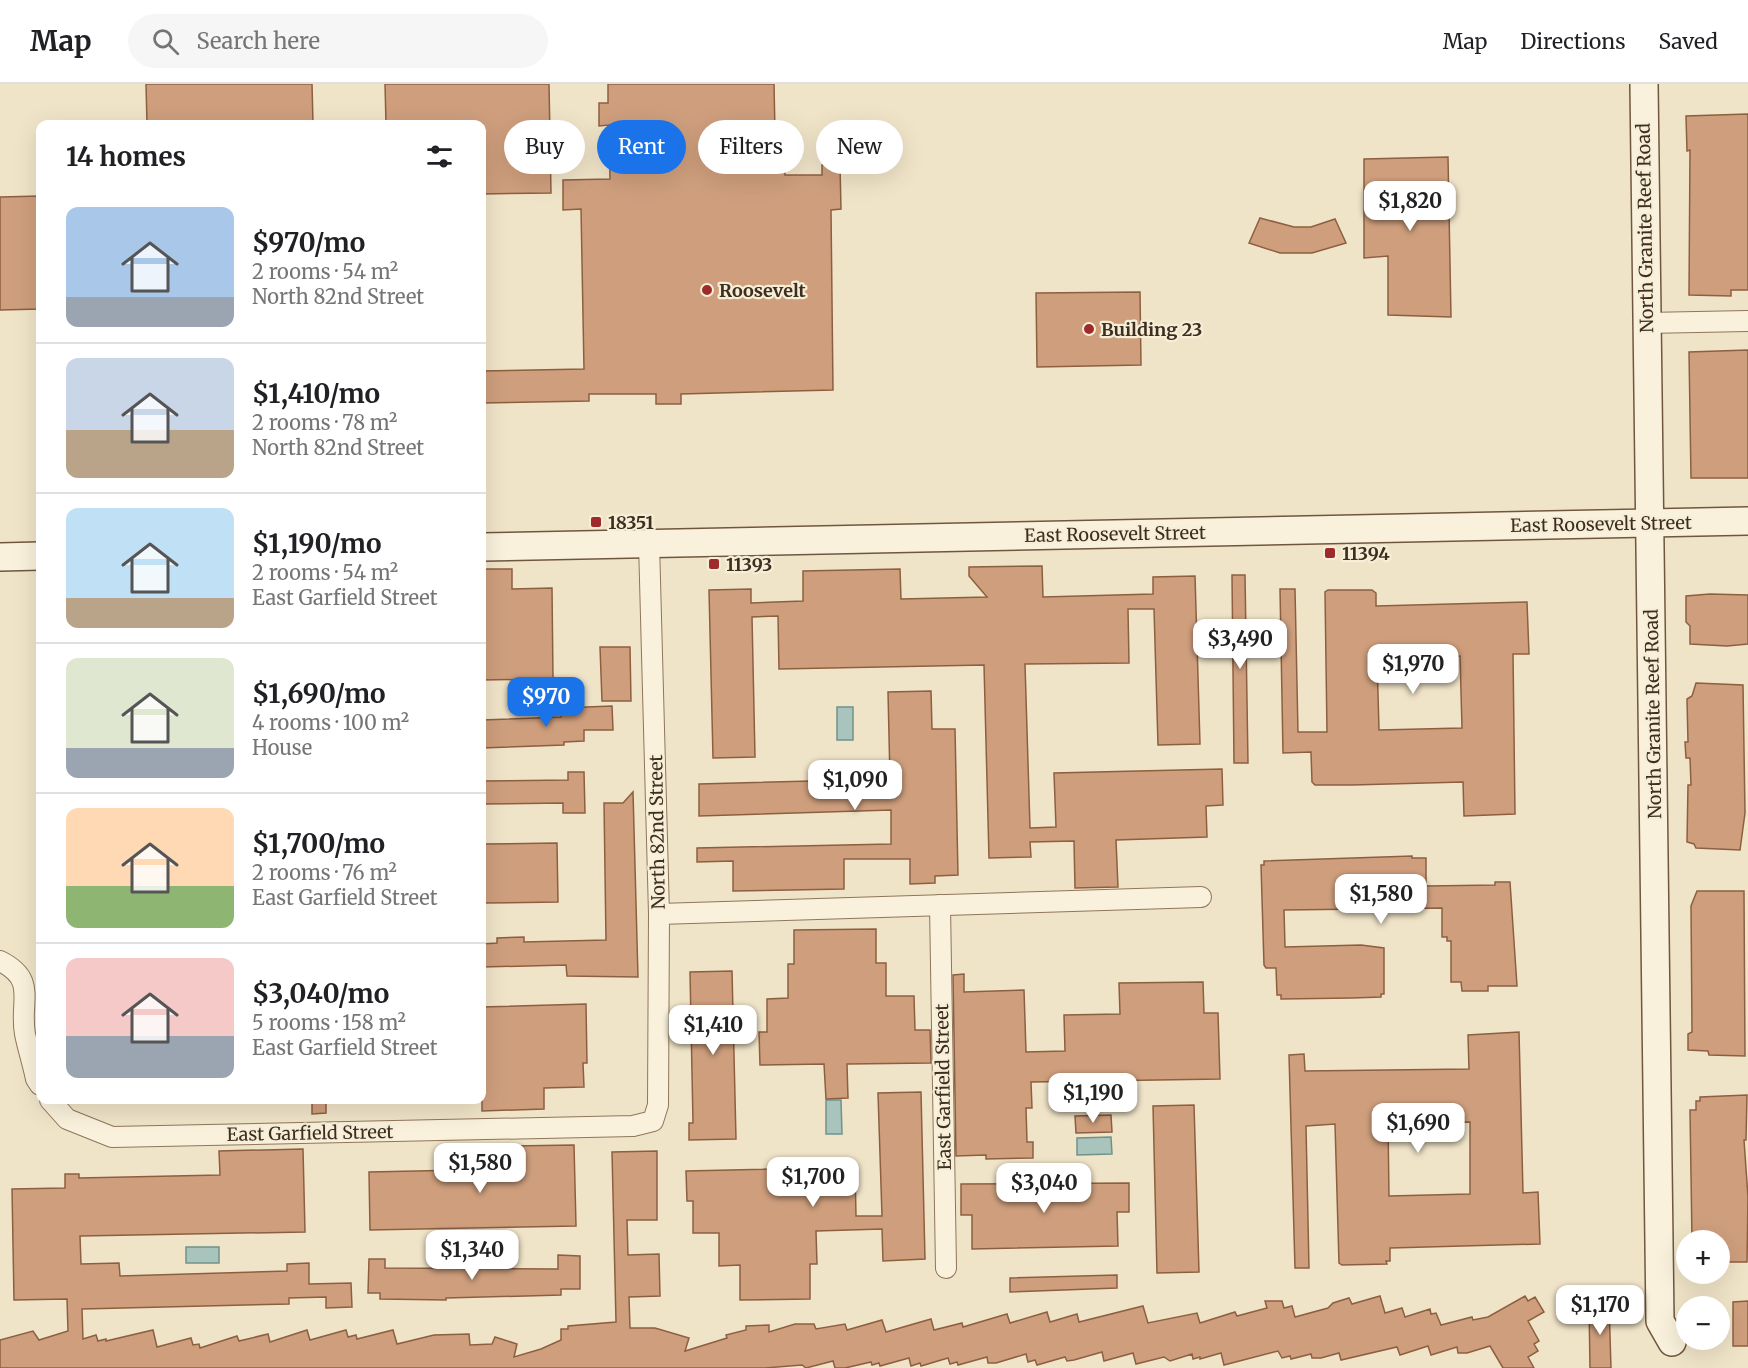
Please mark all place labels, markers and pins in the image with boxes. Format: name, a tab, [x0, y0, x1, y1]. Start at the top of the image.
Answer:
pin: $1,820	[1361, 181, 1459, 232]
place label: Roosevelt	[719, 279, 807, 302]
marker: Roosevelt	[700, 283, 714, 297]
place label: Building 23	[1101, 318, 1202, 341]
marker: Building 23	[1082, 322, 1096, 336]
place label: 18351	[608, 511, 654, 534]
marker: 18351	[589, 515, 603, 529]
place label: 11394	[1342, 542, 1390, 565]
marker: 11394	[1323, 546, 1337, 560]
place label: 11393	[726, 553, 772, 576]
marker: 11393	[707, 557, 721, 571]
pin: $3,490	[1191, 619, 1289, 670]
pin: $1,970	[1364, 644, 1462, 695]
pin: $970	[510, 677, 582, 728]
pin: $1,090	[806, 760, 904, 811]
pin: $1,580	[1332, 874, 1430, 925]
pin: $1,410	[664, 1005, 762, 1056]
pin: $1,190	[1044, 1073, 1142, 1124]
pin: $1,690	[1369, 1103, 1467, 1154]
pin: $1,580	[431, 1143, 529, 1194]
pin: $1,700	[764, 1157, 862, 1208]
pin: $3,040	[995, 1163, 1093, 1214]
pin: $1,340	[423, 1230, 521, 1281]
pin: $1,170	[1551, 1285, 1649, 1336]

